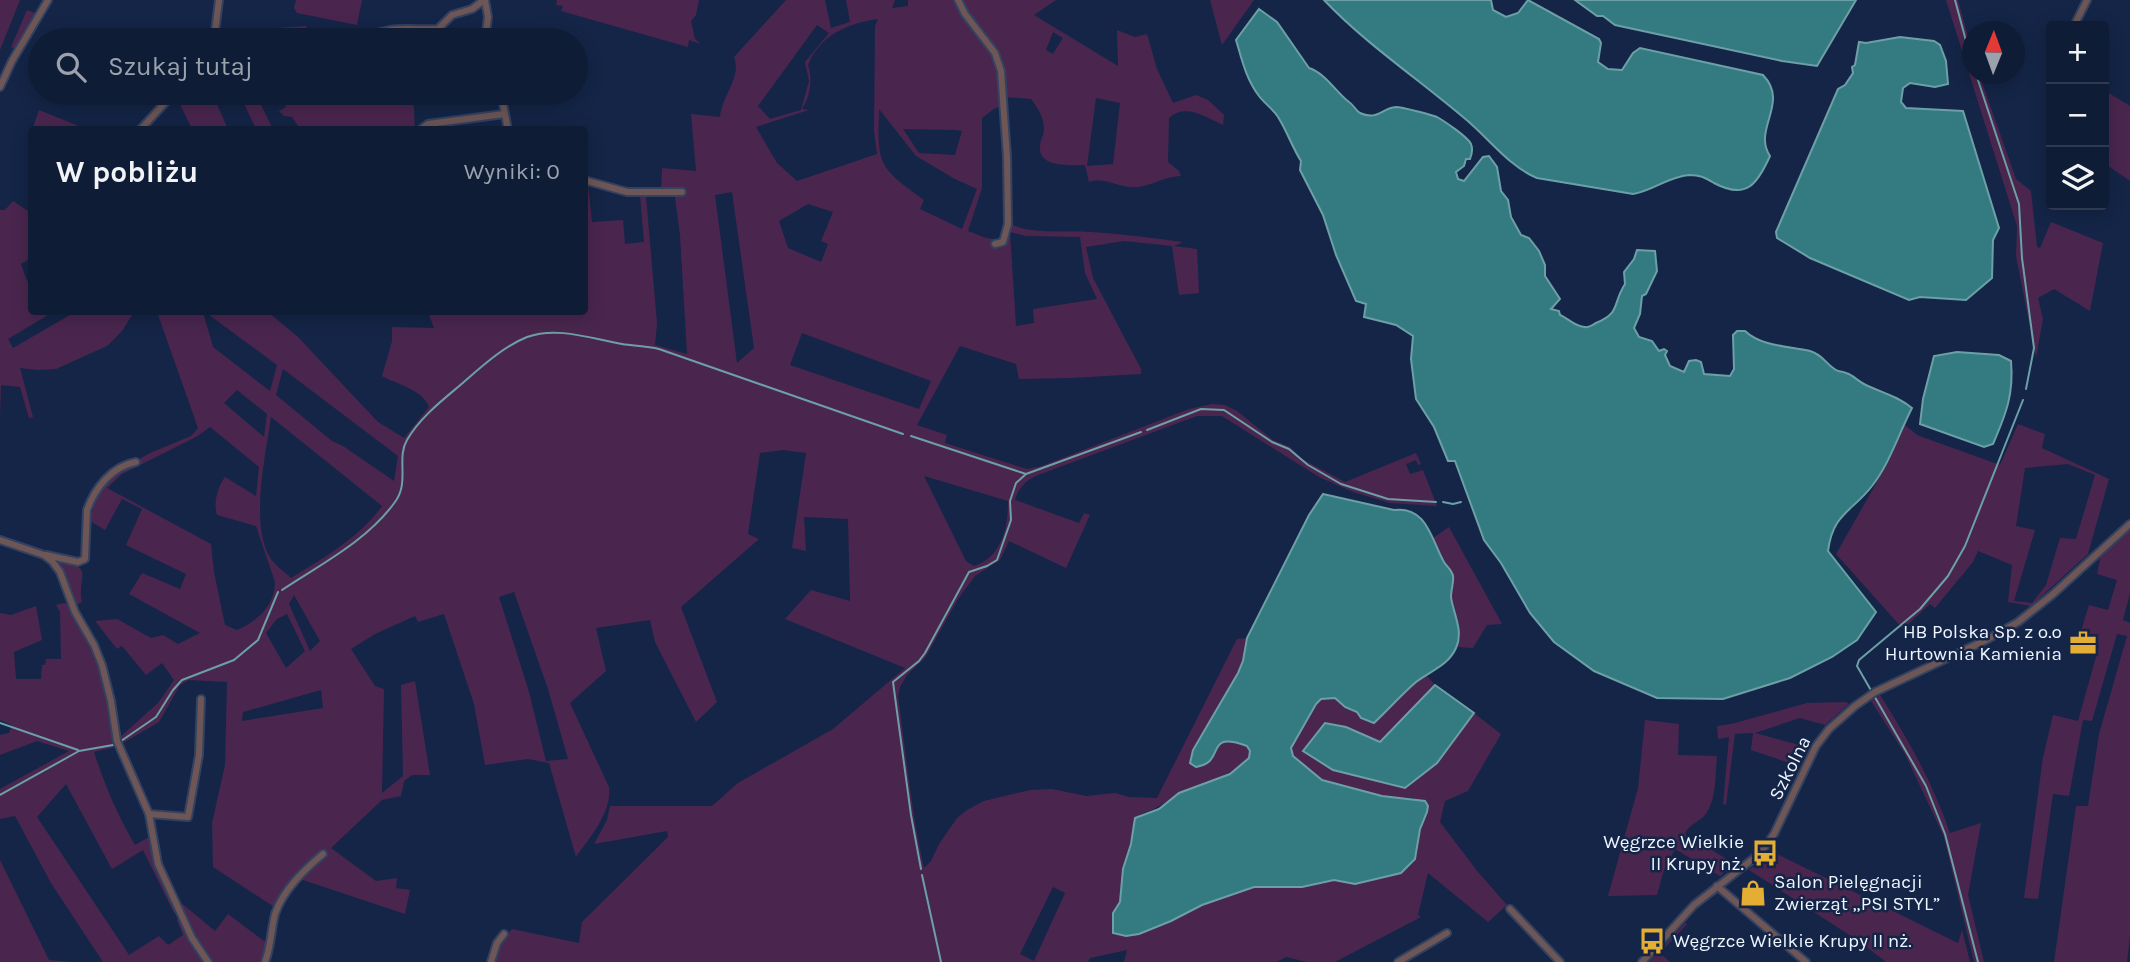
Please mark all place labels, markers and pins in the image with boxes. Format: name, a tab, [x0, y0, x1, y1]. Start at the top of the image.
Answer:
place label: HB Polska Sp. z o.o Hurtownia Kamienia	[1885, 621, 2062, 665]
office icon: HB Polska Sp. z o.o Hurtownia Kamienia	[2068, 628, 2098, 658]
place label: Węgrzce Wielkie II Krupy nż.	[1603, 831, 1744, 875]
bus stop icon: Węgrzce Wielkie II Krupy nż.	[1750, 838, 1780, 868]
place label: Salon Pielęgnacji Zwierząt „PSI STYL”	[1774, 871, 1940, 915]
shop icon: Salon Pielęgnacji Zwierząt „PSI STYL”	[1738, 878, 1768, 908]
bus stop icon: Węgrzce Wielkie Krupy II nż.	[1637, 926, 1667, 956]
place label: Węgrzce Wielkie Krupy II nż.	[1673, 930, 1912, 952]

